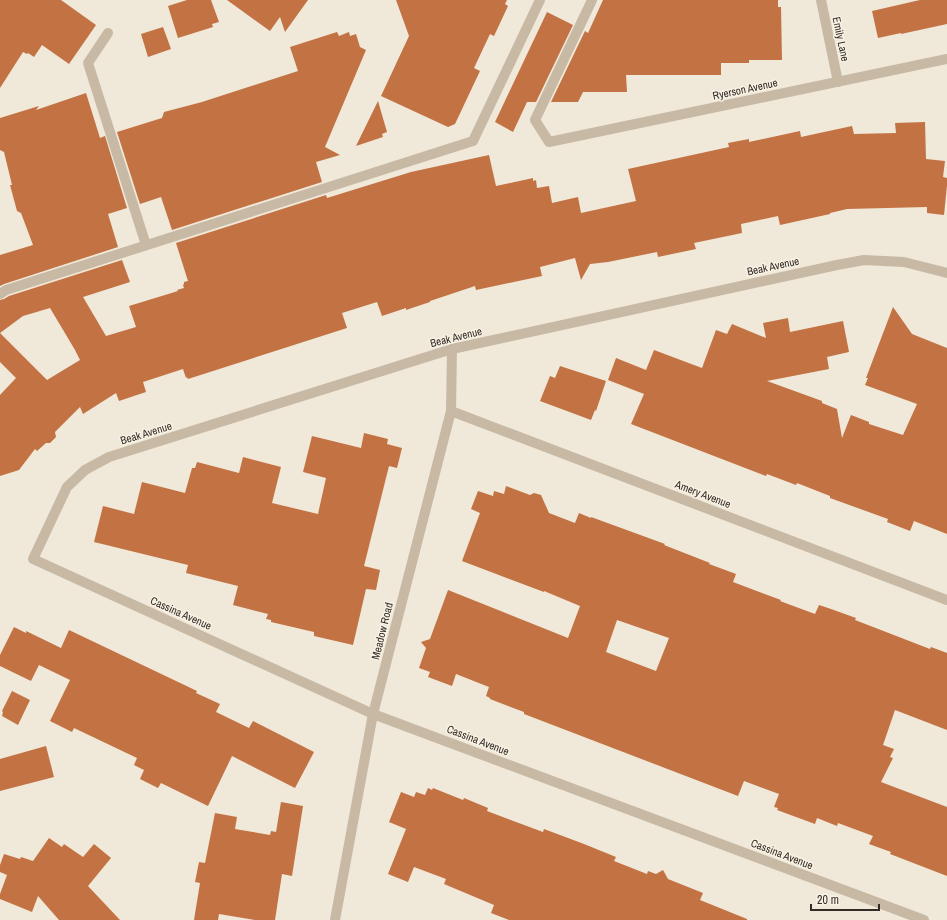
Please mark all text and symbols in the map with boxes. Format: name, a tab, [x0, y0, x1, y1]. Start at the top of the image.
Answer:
street label: Emily Lane	[829, 15, 853, 63]
street label: Ryerson Avenue	[711, 75, 779, 103]
street label: Beak Avenue	[746, 254, 800, 278]
street label: Beak Avenue	[429, 324, 483, 350]
street label: Beak Avenue	[119, 419, 173, 447]
street label: Amery Avenue	[672, 477, 733, 511]
street label: Cassina Avenue	[148, 593, 214, 633]
street label: Meadow Road	[368, 601, 396, 661]
street label: Cassina Avenue	[445, 722, 511, 758]
street label: Cassina Avenue	[749, 836, 815, 872]
scale bar	[811, 886, 879, 912]
text: 20 m	[817, 892, 839, 908]

